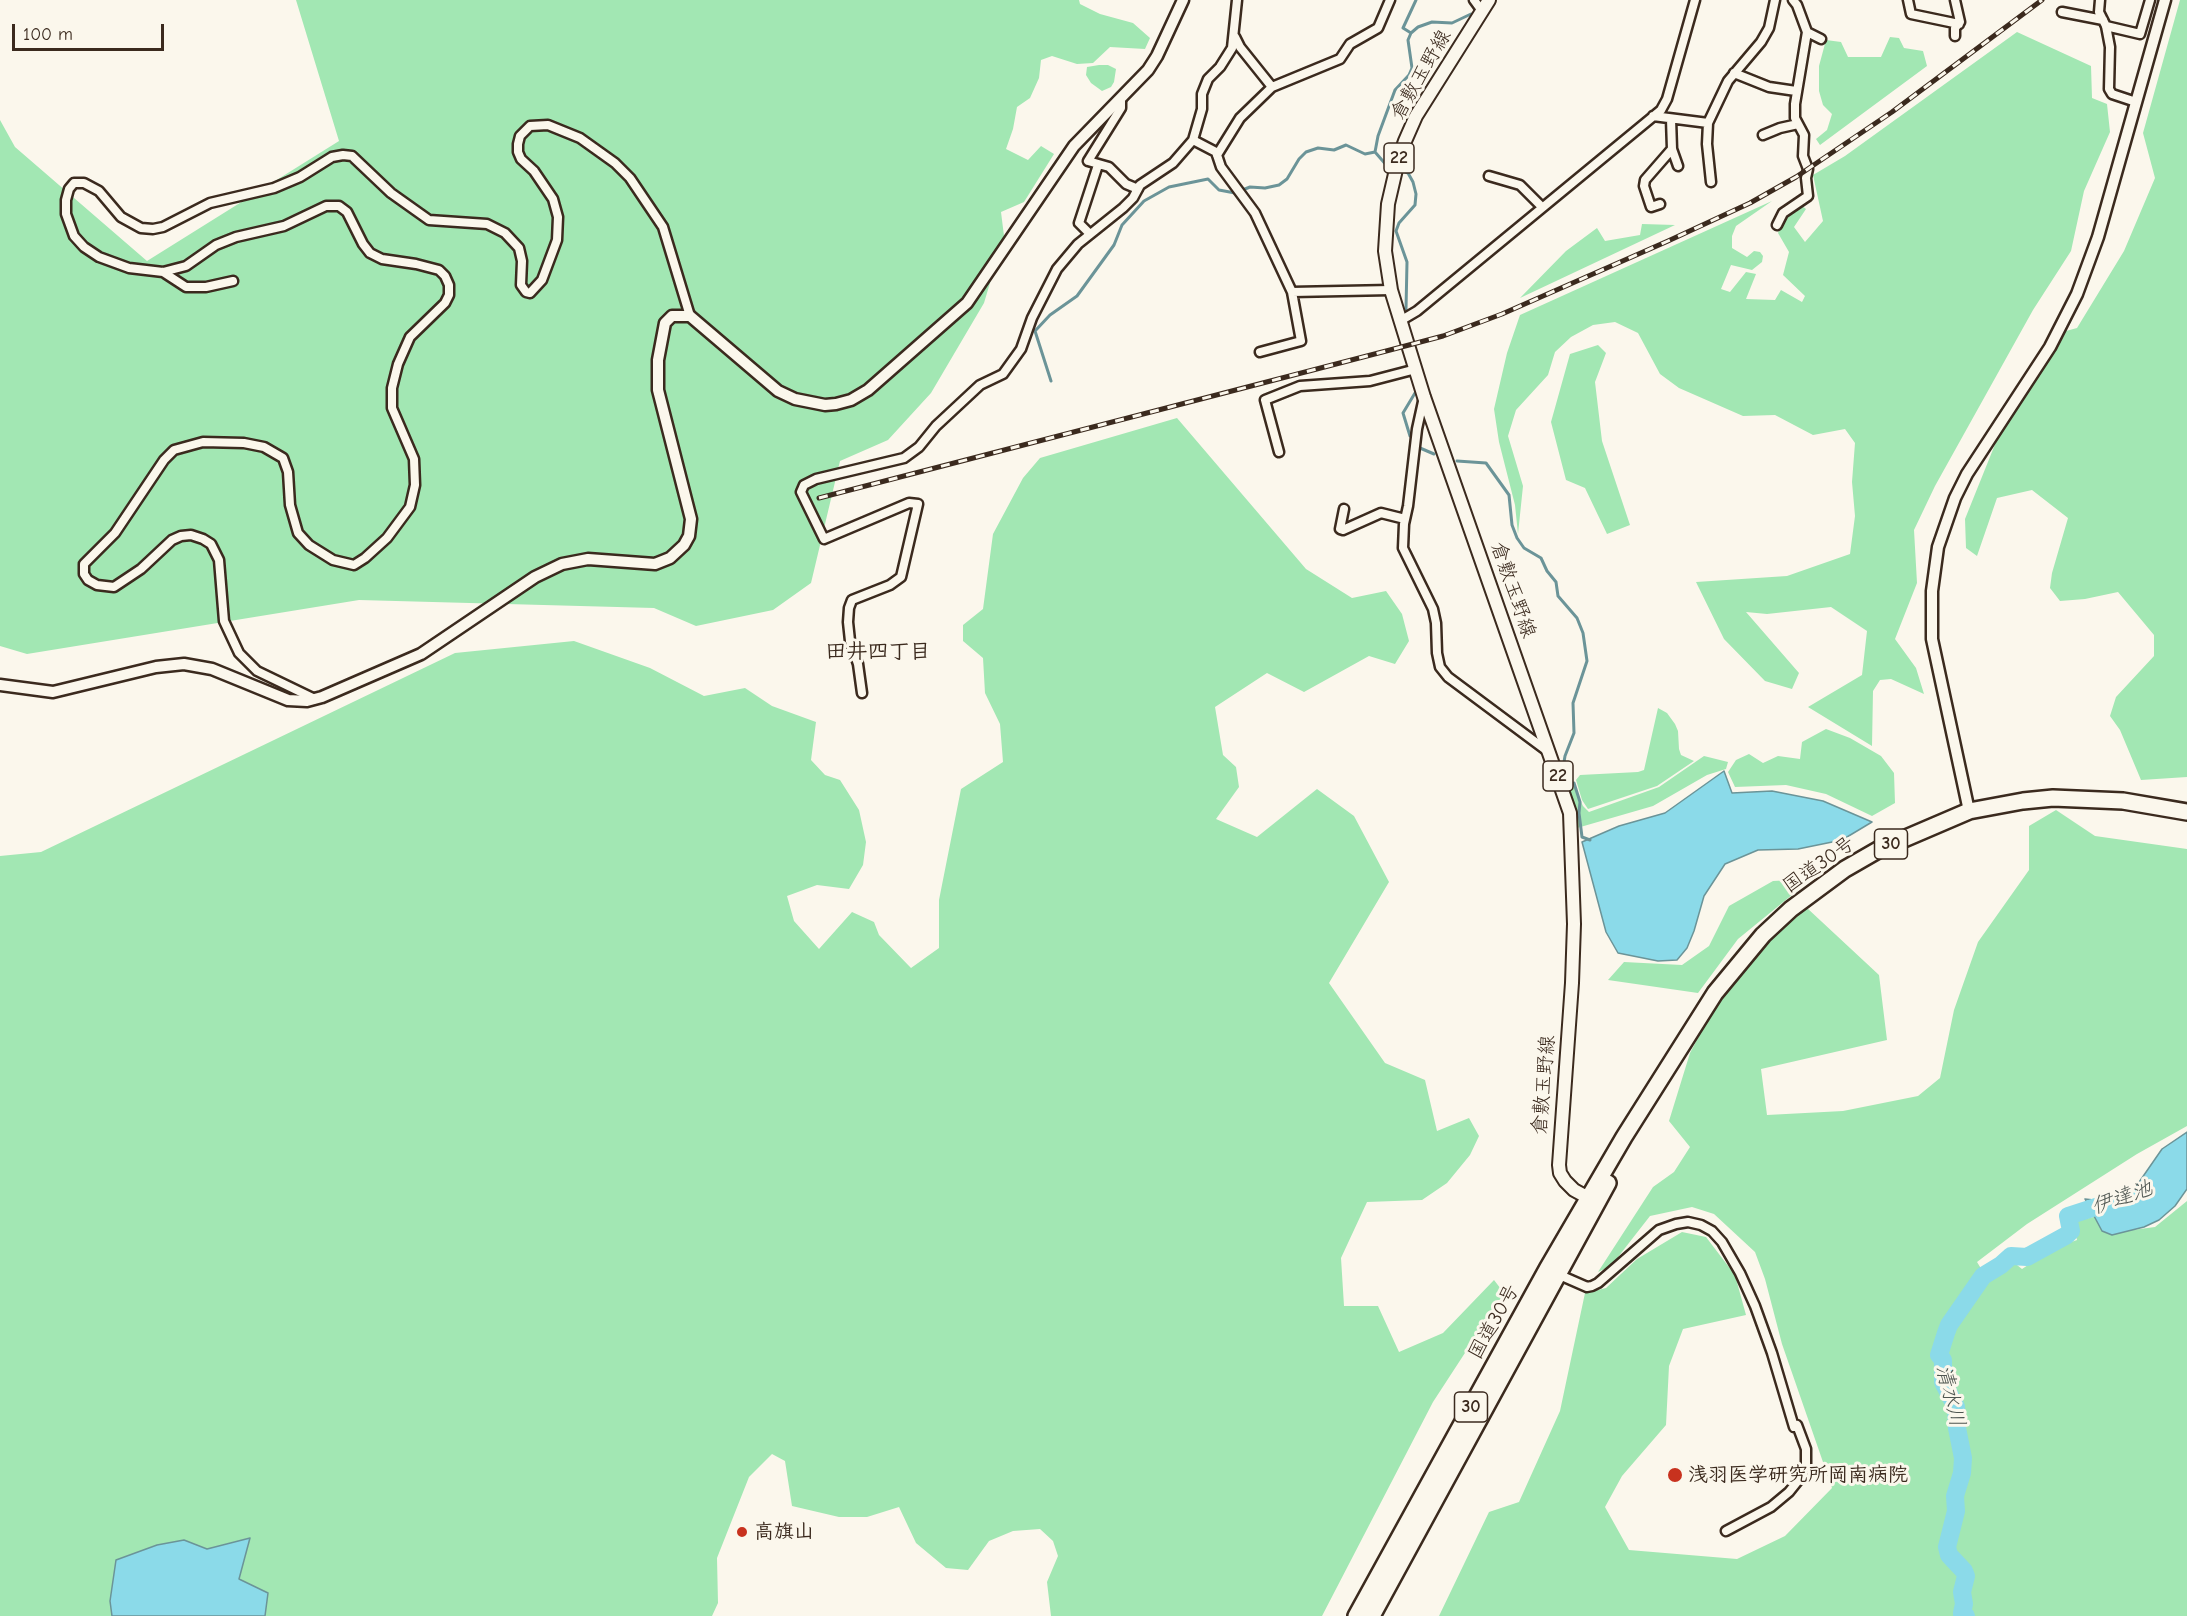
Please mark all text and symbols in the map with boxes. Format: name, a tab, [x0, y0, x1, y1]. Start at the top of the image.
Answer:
scale bar	[15, 12, 166, 50]
text: 100 m	[23, 24, 73, 45]
street label: 倉敷玉野線	[1386, 26, 1456, 124]
road number: 22	[1384, 143, 1414, 173]
street label: 倉敷玉野線	[1485, 539, 1541, 641]
district label: 田井四丁目	[826, 639, 930, 665]
road number: 22	[1543, 761, 1573, 791]
road number: 30	[1874, 829, 1908, 859]
street label: 国道30号	[1778, 832, 1860, 898]
street label: 倉敷玉野線	[1528, 1034, 1560, 1136]
water label: 伊達池	[2088, 1176, 2156, 1220]
street label: 国道30号	[1464, 1280, 1524, 1364]
water label: 清水川	[1930, 1362, 1970, 1430]
road number: 30	[1454, 1392, 1488, 1422]
place label: 浅羽医学研究所岡南病院	[1688, 1463, 1908, 1487]
marker: 浅羽医学研究所岡南病院	[1666, 1466, 1684, 1484]
place label: 高旗山	[754, 1520, 814, 1544]
marker: 高旗山	[735, 1525, 749, 1539]

